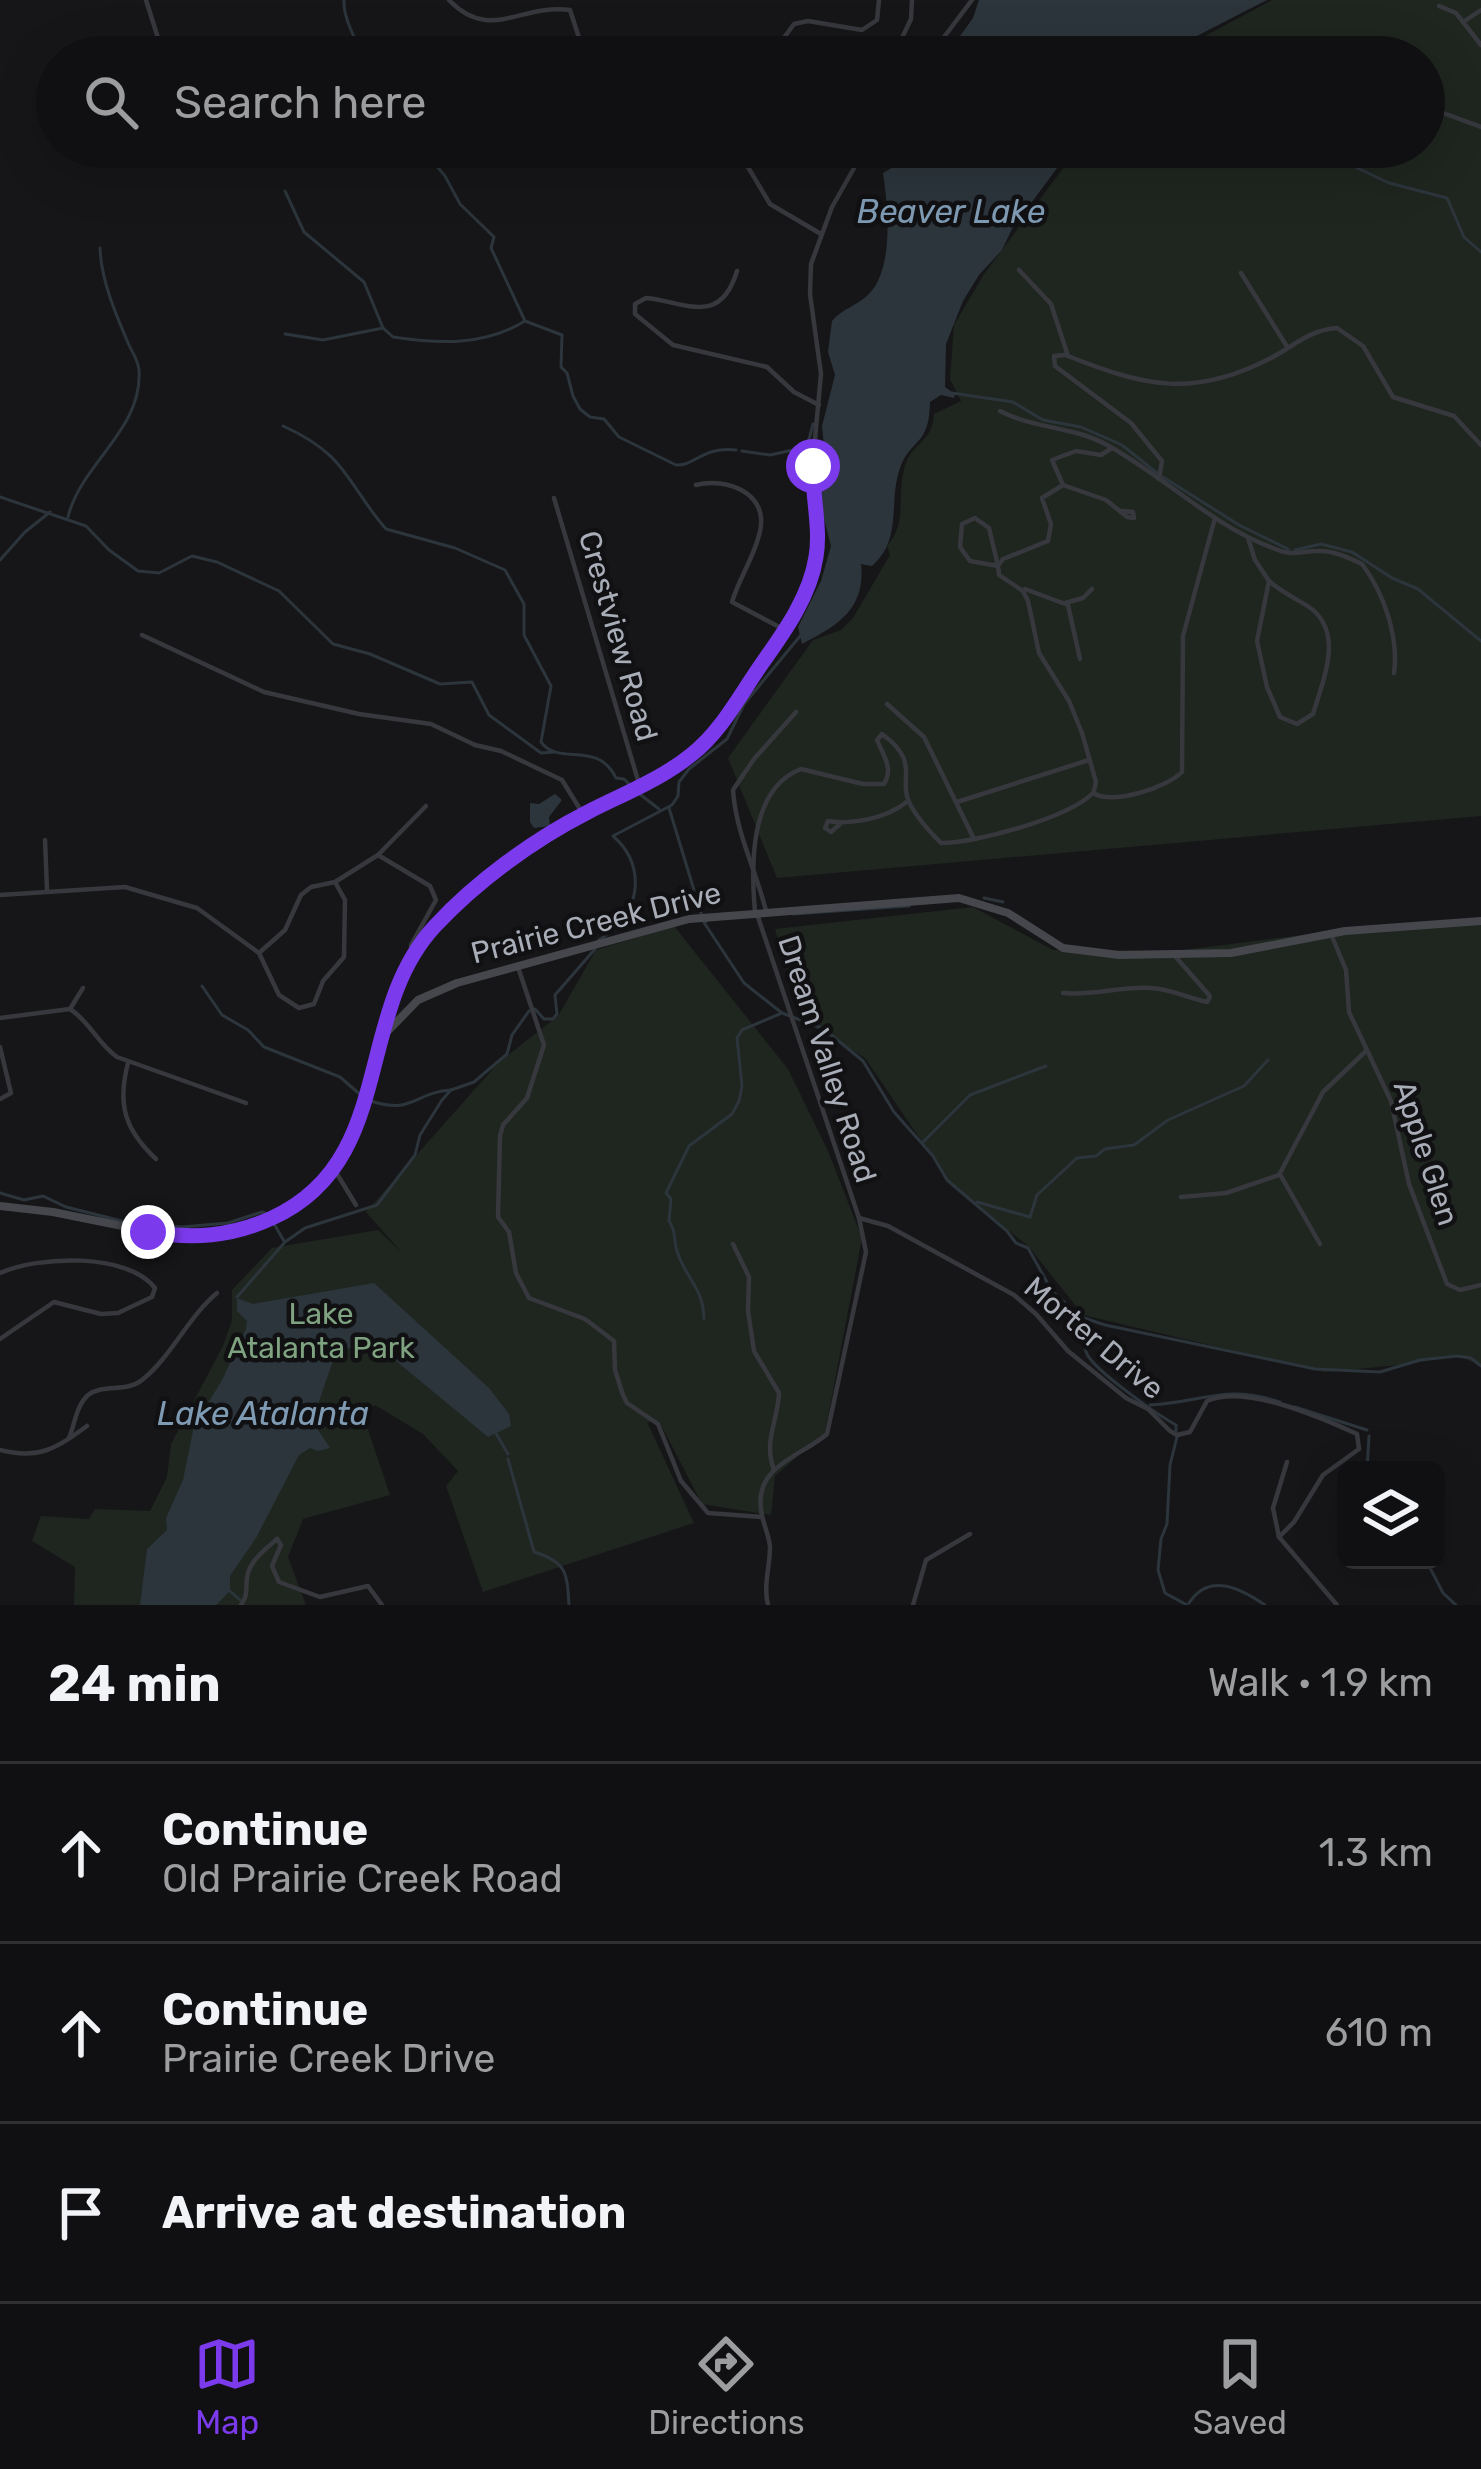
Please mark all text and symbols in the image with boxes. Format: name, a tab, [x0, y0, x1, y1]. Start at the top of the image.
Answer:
search box	[36, 36, 1445, 168]
icon: search	[78, 69, 144, 135]
text: Search here	[174, 76, 426, 129]
water label: Beaver Lake	[857, 192, 1045, 231]
route start	[786, 439, 840, 493]
street label: Crestview Road	[571, 527, 665, 745]
street label: Prairie Creek Drive	[467, 875, 725, 971]
street label: Dream Valley Road	[770, 931, 884, 1187]
street label: Apple Glen	[1386, 1076, 1466, 1230]
route end	[121, 1205, 175, 1259]
street label: Morter Drive	[1017, 1269, 1171, 1407]
park label: Lake Atalanta Park	[227, 1296, 415, 1366]
water label: Lake Atalanta	[157, 1394, 369, 1433]
map controls	[1337, 1461, 1445, 1569]
button: layers	[1337, 1461, 1445, 1569]
text: 24 min	[48, 1653, 221, 1714]
text: Walk · 1.9 km	[1208, 1660, 1433, 1706]
text: Continue	[162, 1803, 368, 1856]
icon: ahead	[48, 1820, 114, 1886]
text: 1.3 km	[1319, 1830, 1433, 1876]
text: Old Prairie Creek Road	[162, 1856, 563, 1902]
text: Continue	[162, 1983, 368, 2036]
icon: ahead	[48, 2000, 114, 2066]
text: 610 m	[1325, 2010, 1433, 2056]
text: Prairie Creek Drive	[162, 2036, 495, 2082]
icon: arrive	[48, 2180, 114, 2246]
text: Arrive at destination	[162, 2186, 627, 2239]
tab: Map	[194, 2331, 260, 2442]
tab: Directions	[648, 2331, 805, 2442]
tab: Saved	[1193, 2331, 1287, 2442]

